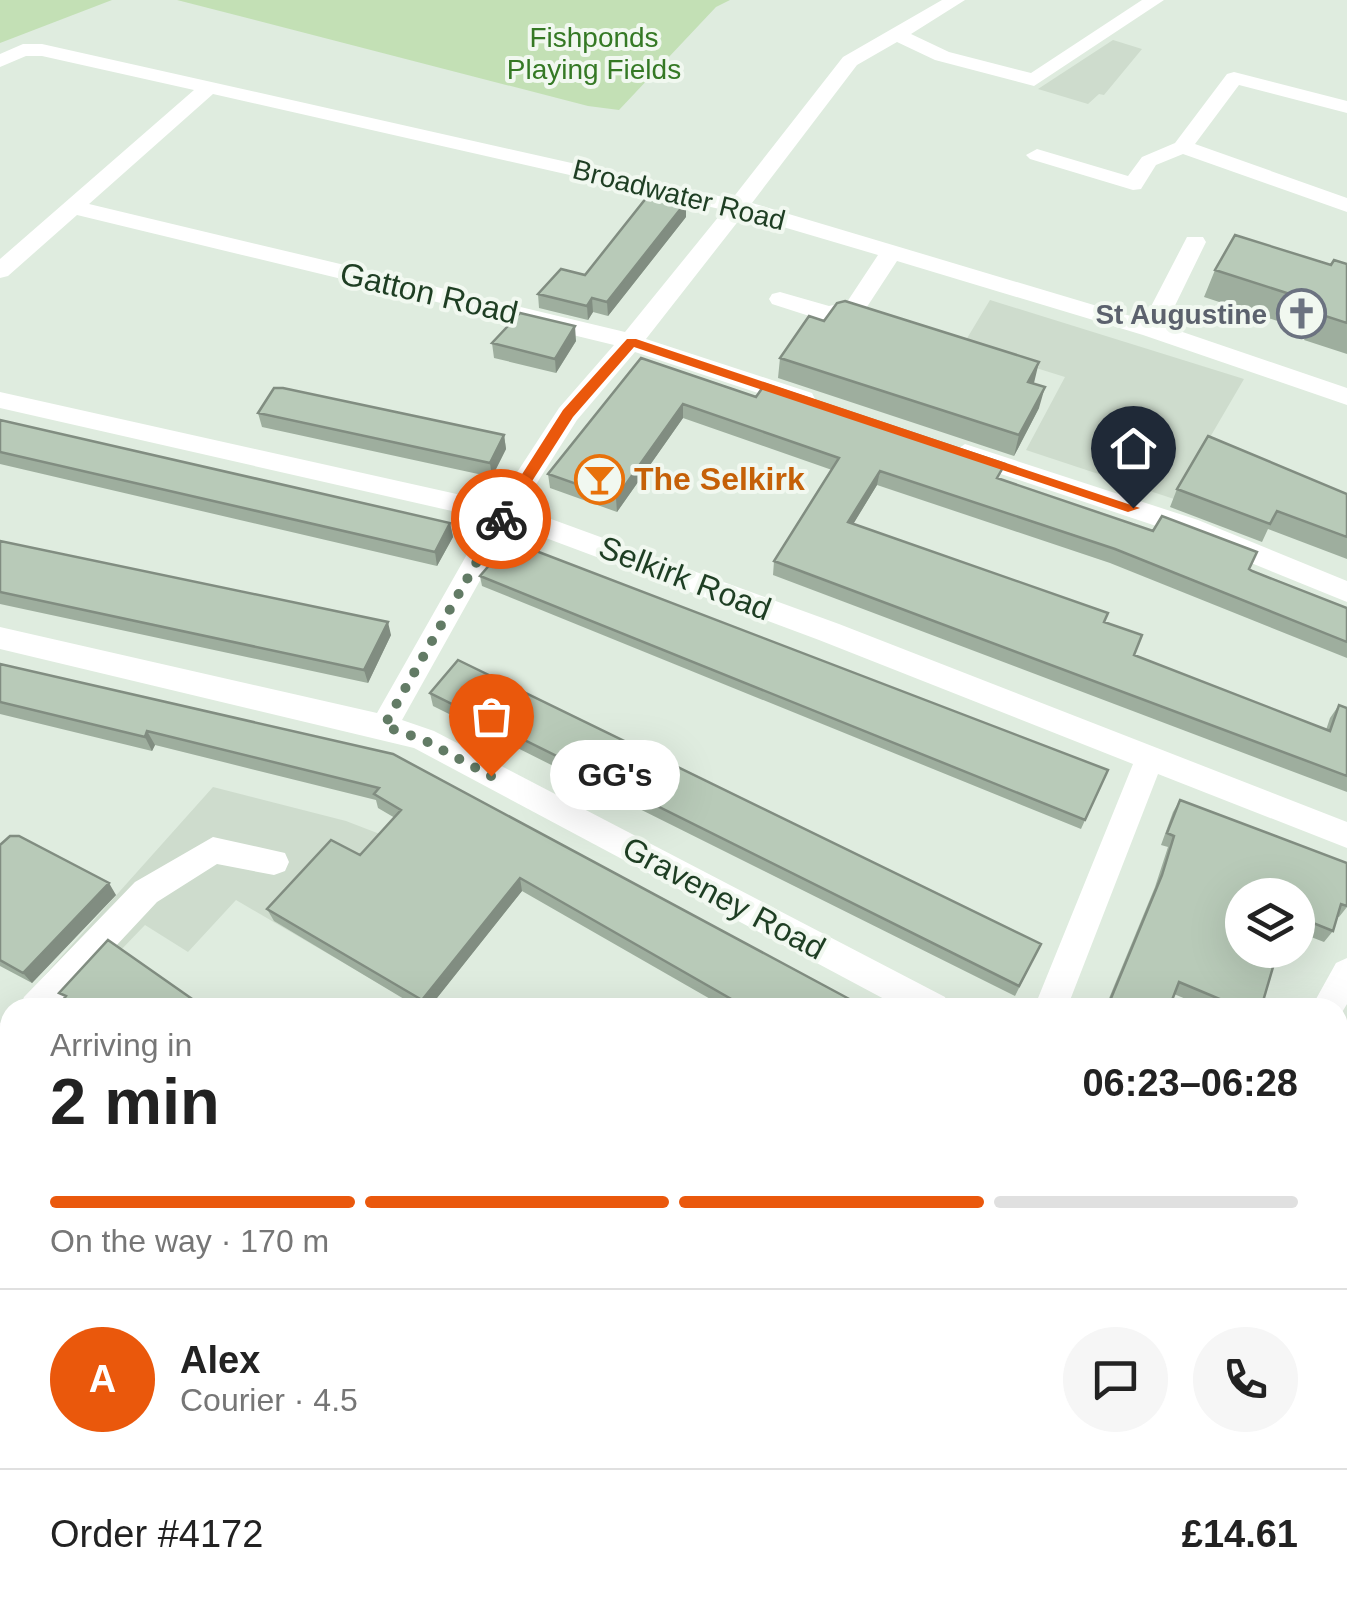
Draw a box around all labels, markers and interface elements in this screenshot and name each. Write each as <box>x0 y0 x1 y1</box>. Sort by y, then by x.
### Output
park label: Fishponds Playing Fields <box>507 22 681 85</box>
street label: Broadwater Road <box>570 154 788 236</box>
street label: Gatton Road <box>337 255 521 331</box>
church icon: St Augustine <box>1276 288 1328 340</box>
place label: St Augustine <box>1095 299 1267 330</box>
pin <box>1091 406 1176 509</box>
icon: home <box>1106 421 1161 476</box>
bar icon: The Selkirk <box>573 453 625 505</box>
place label: The Selkirk <box>634 461 805 497</box>
courier <box>451 469 551 569</box>
icon: bike <box>474 492 529 547</box>
street label: Selkirk Road <box>594 529 776 627</box>
pin <box>449 674 534 777</box>
icon: bag <box>464 689 519 744</box>
callout: GG's <box>551 741 681 811</box>
text: GG's <box>577 757 653 793</box>
street label: Graveney Road <box>617 829 831 967</box>
map controls <box>1225 878 1315 968</box>
button: layers <box>1225 878 1315 968</box>
text: Arriving in <box>50 1027 192 1063</box>
text: 06:23–06:28 <box>1082 1062 1298 1104</box>
text: 2 min <box>50 1065 220 1138</box>
text: On the way · 170 m <box>50 1223 329 1259</box>
button: chat <box>1063 1327 1168 1432</box>
button: phone <box>1193 1327 1298 1432</box>
text: Alex <box>180 1339 260 1381</box>
text: A <box>89 1358 116 1400</box>
text: Courier · 4.5 <box>180 1382 358 1418</box>
text: Order #4172 <box>50 1513 263 1555</box>
text: £14.61 <box>1182 1513 1298 1555</box>

